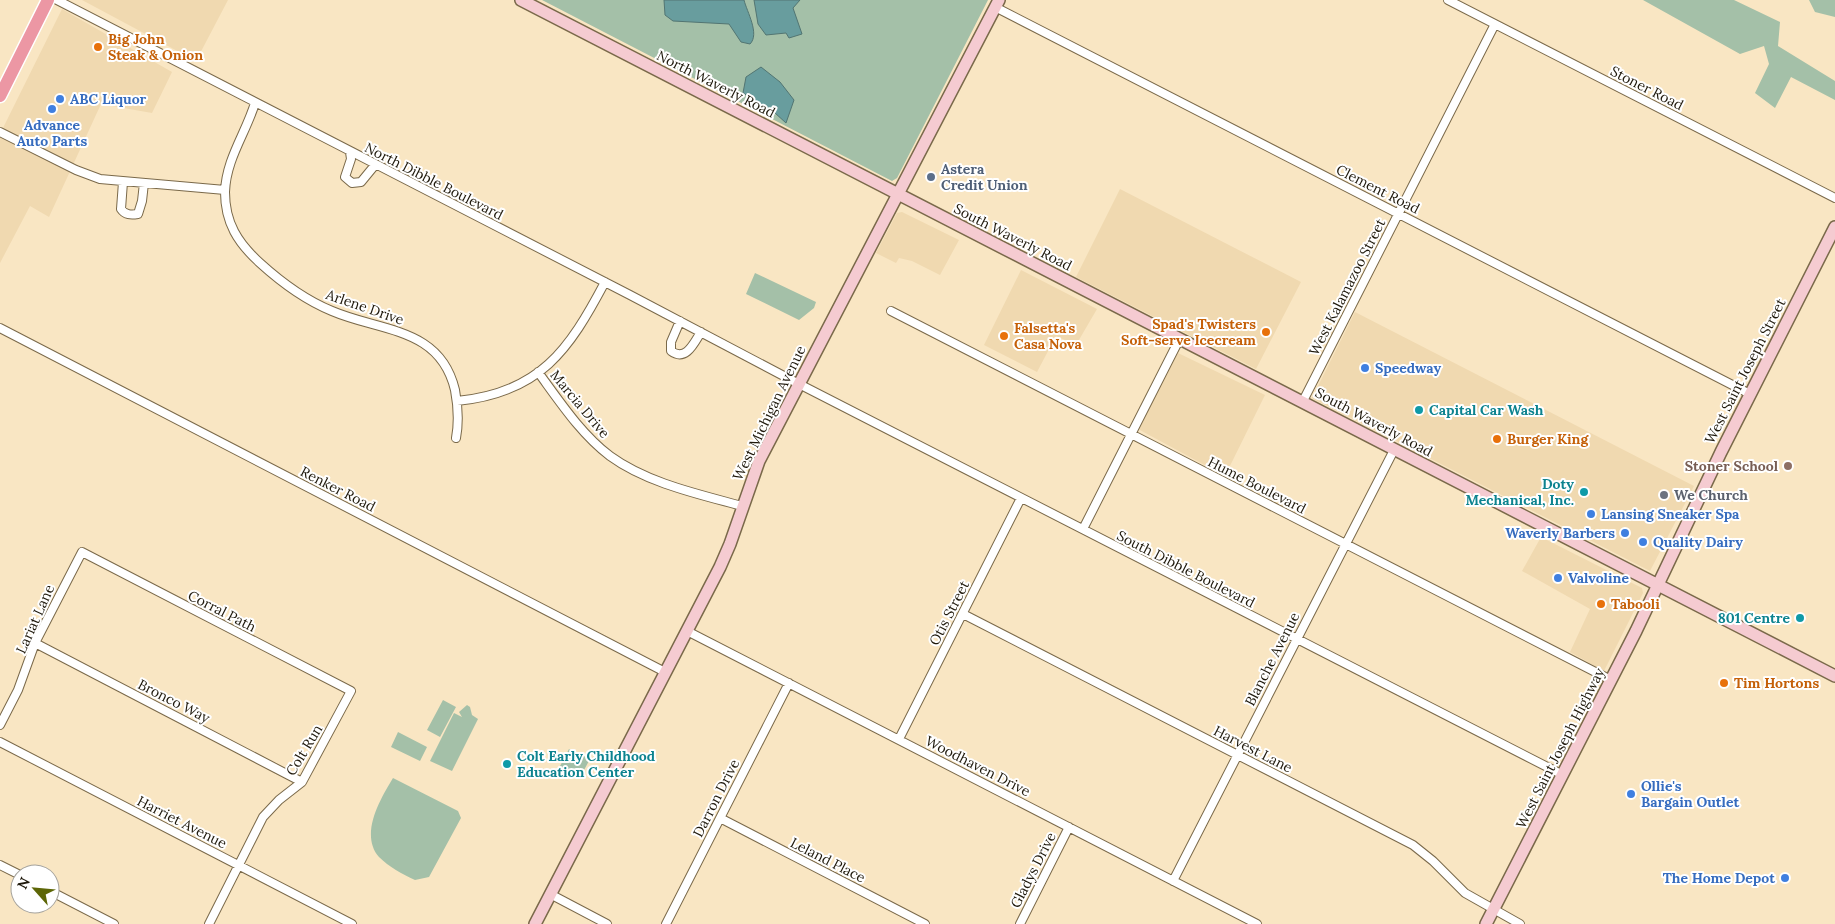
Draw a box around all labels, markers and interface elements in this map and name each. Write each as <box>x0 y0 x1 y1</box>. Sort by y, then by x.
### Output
place label: Big John Steak & Onion <box>108 30 203 64</box>
marker: Big John Steak & Onion <box>92 41 104 53</box>
street label: North Waverly Road <box>654 46 778 122</box>
street label: Stoner Road <box>1607 62 1687 114</box>
place label: ABC Liquor <box>70 90 147 108</box>
marker: ABC Liquor <box>54 93 66 105</box>
marker: Advance Auto Parts <box>46 103 58 115</box>
place label: Advance Auto Parts <box>17 116 87 150</box>
street label: North Dibble Boulevard <box>362 138 506 224</box>
place label: Astera Credit Union <box>941 160 1028 194</box>
street label: Clement Road <box>1333 160 1423 218</box>
marker: Astera Credit Union <box>925 171 937 183</box>
street label: South Waverly Road <box>951 199 1075 275</box>
street label: West Kalamazoo Street <box>1305 215 1390 358</box>
street label: Arlene Drive <box>323 285 407 329</box>
street label: West Saint Joseph Street <box>1701 295 1790 447</box>
place label: Spad's Twisters Soft-serve Icecream <box>1121 315 1256 349</box>
place label: Falsetta's Casa Nova <box>1014 319 1083 353</box>
marker: Spad's Twisters Soft-serve Icecream <box>1260 326 1272 338</box>
marker: Falsetta's Casa Nova <box>998 330 1010 342</box>
street label: West Michigan Avenue <box>729 342 810 483</box>
place label: Speedway <box>1375 359 1441 377</box>
marker: Speedway <box>1359 362 1371 374</box>
street label: Marcia Drive <box>546 366 614 442</box>
street label: South Waverly Road <box>1312 383 1436 461</box>
place label: Capital Car Wash <box>1429 401 1544 419</box>
marker: Capital Car Wash <box>1413 404 1425 416</box>
place label: Burger King <box>1507 430 1590 448</box>
marker: Burger King <box>1491 433 1503 445</box>
street label: Hume Boulevard <box>1205 452 1309 518</box>
place label: Stoner School <box>1685 457 1779 475</box>
marker: Stoner School <box>1782 460 1794 472</box>
street label: Renker Road <box>297 462 379 516</box>
place label: Doty Mechanical, Inc. <box>1466 475 1574 509</box>
marker: Doty Mechanical, Inc. <box>1578 486 1590 498</box>
place label: We Church <box>1674 486 1748 504</box>
marker: We Church <box>1658 489 1670 501</box>
place label: Lansing Sneaker Spa <box>1601 505 1740 523</box>
marker: Lansing Sneaker Spa <box>1585 508 1597 520</box>
place label: Waverly Barbers <box>1505 524 1615 542</box>
street label: South Dibble Boulevard <box>1114 526 1258 612</box>
marker: Waverly Barbers <box>1619 527 1631 539</box>
place label: Quality Dairy <box>1653 533 1743 551</box>
marker: Quality Dairy <box>1637 536 1649 548</box>
place label: Valvoline <box>1568 569 1629 587</box>
marker: Valvoline <box>1552 572 1564 584</box>
street label: Otis Street <box>925 577 973 648</box>
street label: Lariat Lane <box>12 581 58 656</box>
street label: Corral Path <box>185 586 259 636</box>
place label: Tabooli <box>1611 595 1660 613</box>
marker: Tabooli <box>1595 598 1607 610</box>
street label: Blanche Avenue <box>1241 609 1304 709</box>
place label: 801 Centre <box>1718 609 1790 627</box>
marker: 801 Centre <box>1794 612 1806 624</box>
street label: West Saint Joseph Highway <box>1512 664 1609 831</box>
place label: Tim Hortons <box>1734 674 1819 692</box>
street label: Bronco Way <box>135 675 214 727</box>
marker: Tim Hortons <box>1718 677 1730 689</box>
street label: Colt Run <box>282 721 327 779</box>
street label: Harvest Lane <box>1211 721 1296 777</box>
street label: Woodhaven Drive <box>923 732 1034 800</box>
place label: Colt Early Childhood Education Center <box>517 747 655 781</box>
street label: Darron Drive <box>689 756 743 840</box>
marker: Colt Early Childhood Education Center <box>501 758 513 770</box>
place label: Ollie's Bargain Outlet <box>1641 777 1739 811</box>
marker: Ollie's Bargain Outlet <box>1625 788 1637 800</box>
street label: Harriet Avenue <box>134 792 230 852</box>
street label: Gladys Drive <box>1006 829 1060 911</box>
street label: Leland Place <box>788 833 869 887</box>
north arrow <box>10 864 60 914</box>
place label: The Home Depot <box>1663 869 1775 887</box>
marker: The Home Depot <box>1779 872 1791 884</box>
text: N <box>13 874 34 892</box>

